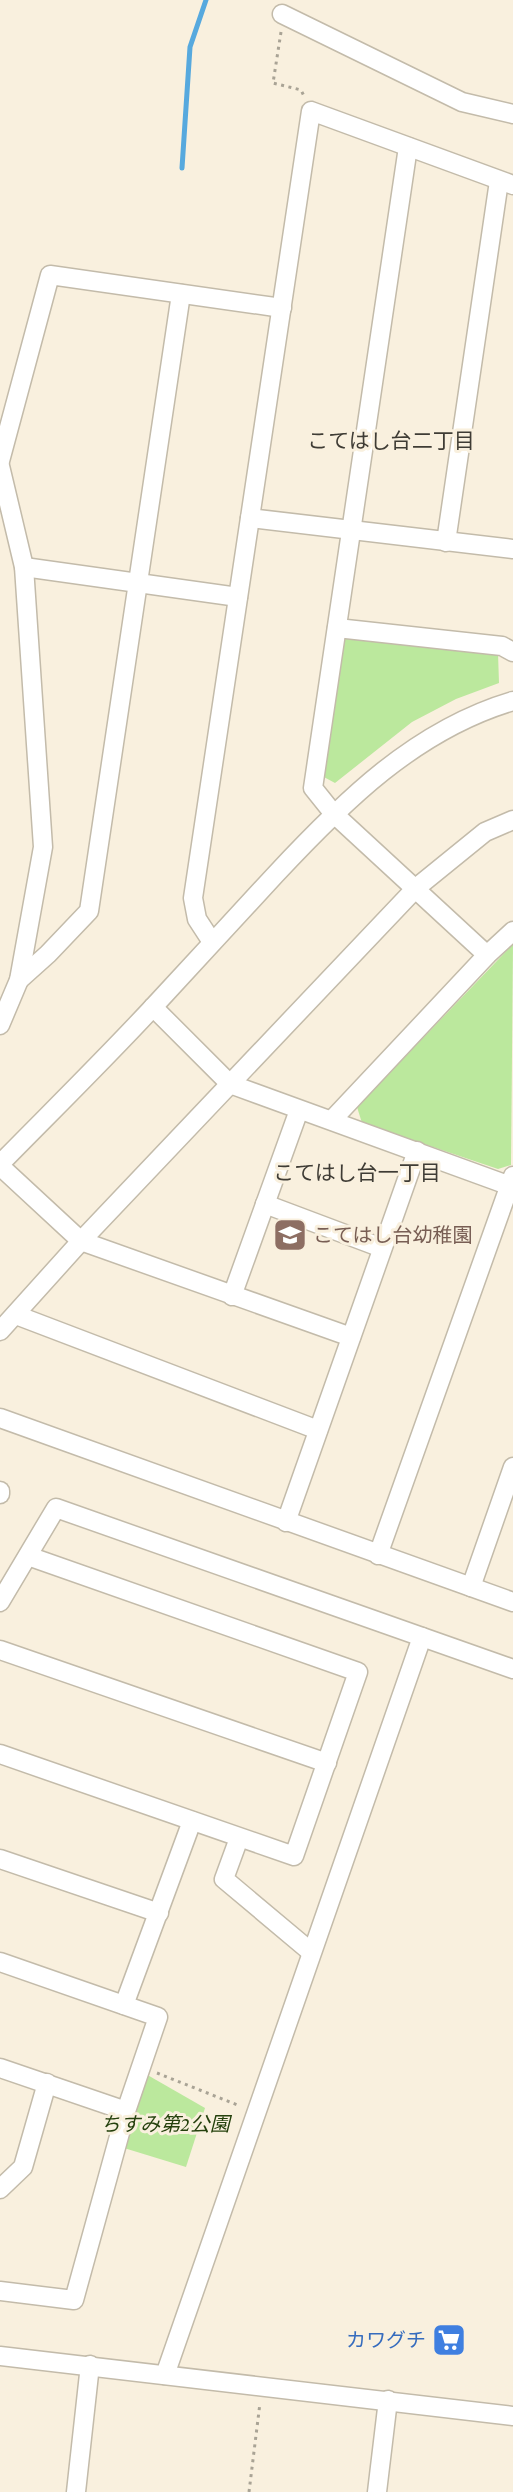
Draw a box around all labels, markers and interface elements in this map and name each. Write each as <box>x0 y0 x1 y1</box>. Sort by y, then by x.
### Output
district label: こてはし台二丁目 <box>307 429 475 453</box>
district label: こてはし台一丁目 <box>273 1161 441 1185</box>
school or university icon: こてはし台幼稚園 <box>272 1217 308 1253</box>
place label: こてはし台幼稚園 <box>313 1224 473 1246</box>
park label: ちすみ第2公園 <box>100 2113 233 2135</box>
supermarket icon: カワグチ <box>431 2322 467 2358</box>
place label: カワグチ <box>346 2329 426 2351</box>

